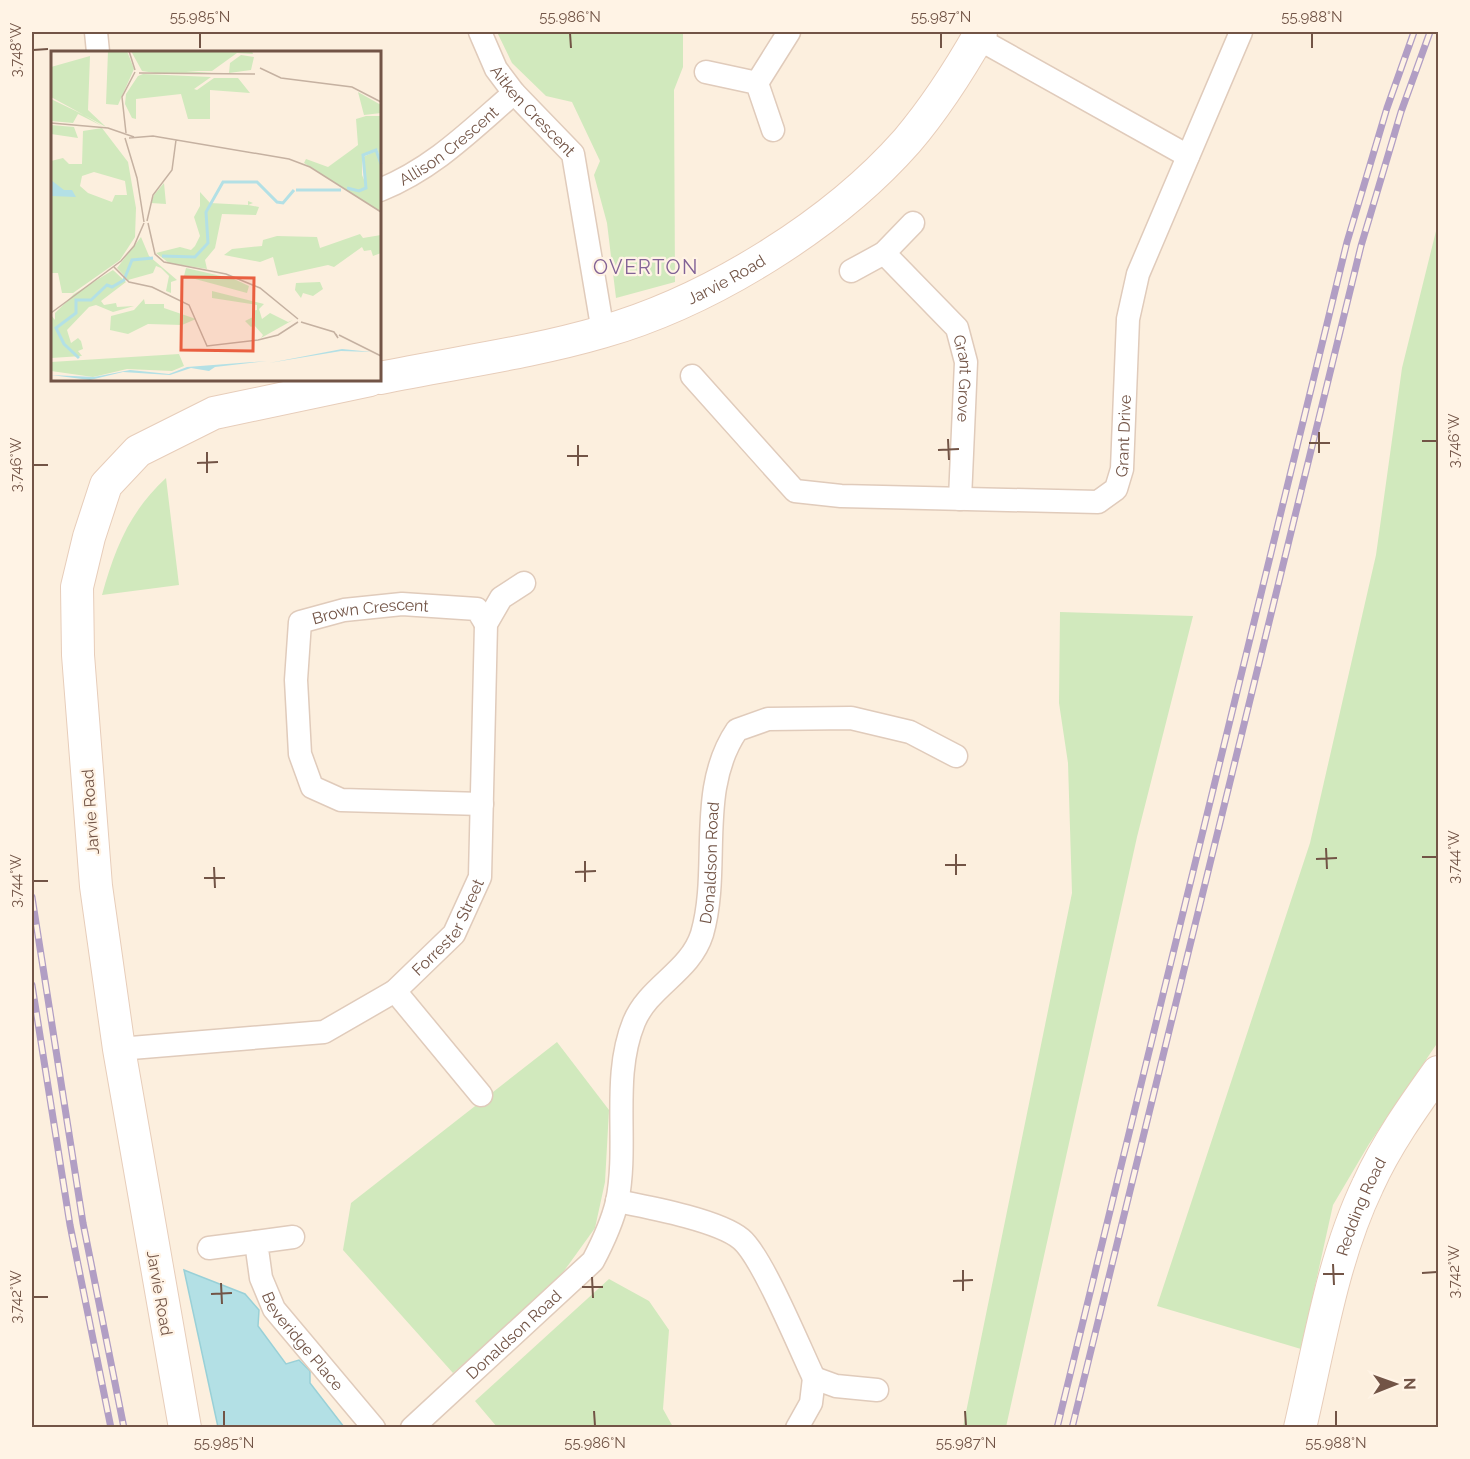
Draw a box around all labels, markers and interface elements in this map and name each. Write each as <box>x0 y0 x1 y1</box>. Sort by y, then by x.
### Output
text: 55.985°N <box>170 8 230 26</box>
text: 55.986°N <box>539 8 601 26</box>
text: 55.987°N <box>911 8 971 26</box>
text: 55.988°N <box>1281 8 1343 26</box>
text: 3.748°W <box>7 22 25 77</box>
inset map <box>51 51 381 381</box>
street label: Aitken Crescent <box>486 61 579 161</box>
street label: Allison Crescent <box>396 102 503 190</box>
street label: Jarvie Road <box>684 251 769 308</box>
district label: OVERTON <box>593 255 699 279</box>
street label: Grant Grove <box>949 333 975 423</box>
street label: Grant Drive <box>1111 394 1135 480</box>
text: 3.746°W <box>1445 413 1463 468</box>
text: 3.746°W <box>7 437 25 492</box>
street label: Brown Crescent <box>310 595 430 628</box>
street label: Jarvie Road <box>78 768 103 855</box>
street label: Donaldson Road <box>696 801 723 926</box>
text: 3.744°W <box>1445 830 1463 884</box>
text: 3.744°W <box>7 854 25 908</box>
street label: Forrester Street <box>408 875 488 980</box>
street label: Redding Road <box>1332 1154 1390 1258</box>
text: 3.742°W <box>1445 1245 1463 1299</box>
street label: Jarvie Road <box>143 1249 176 1337</box>
text: 3.742°W <box>7 1270 25 1324</box>
street label: Donaldson Road <box>462 1286 565 1383</box>
street label: Beveridge Place <box>258 1289 347 1394</box>
north arrow <box>1365 1354 1425 1414</box>
text: N <box>1400 1377 1419 1390</box>
text: 55.985°N <box>194 1434 254 1452</box>
text: 55.986°N <box>564 1434 626 1452</box>
text: 55.987°N <box>936 1434 996 1452</box>
text: 55.988°N <box>1305 1434 1367 1452</box>

